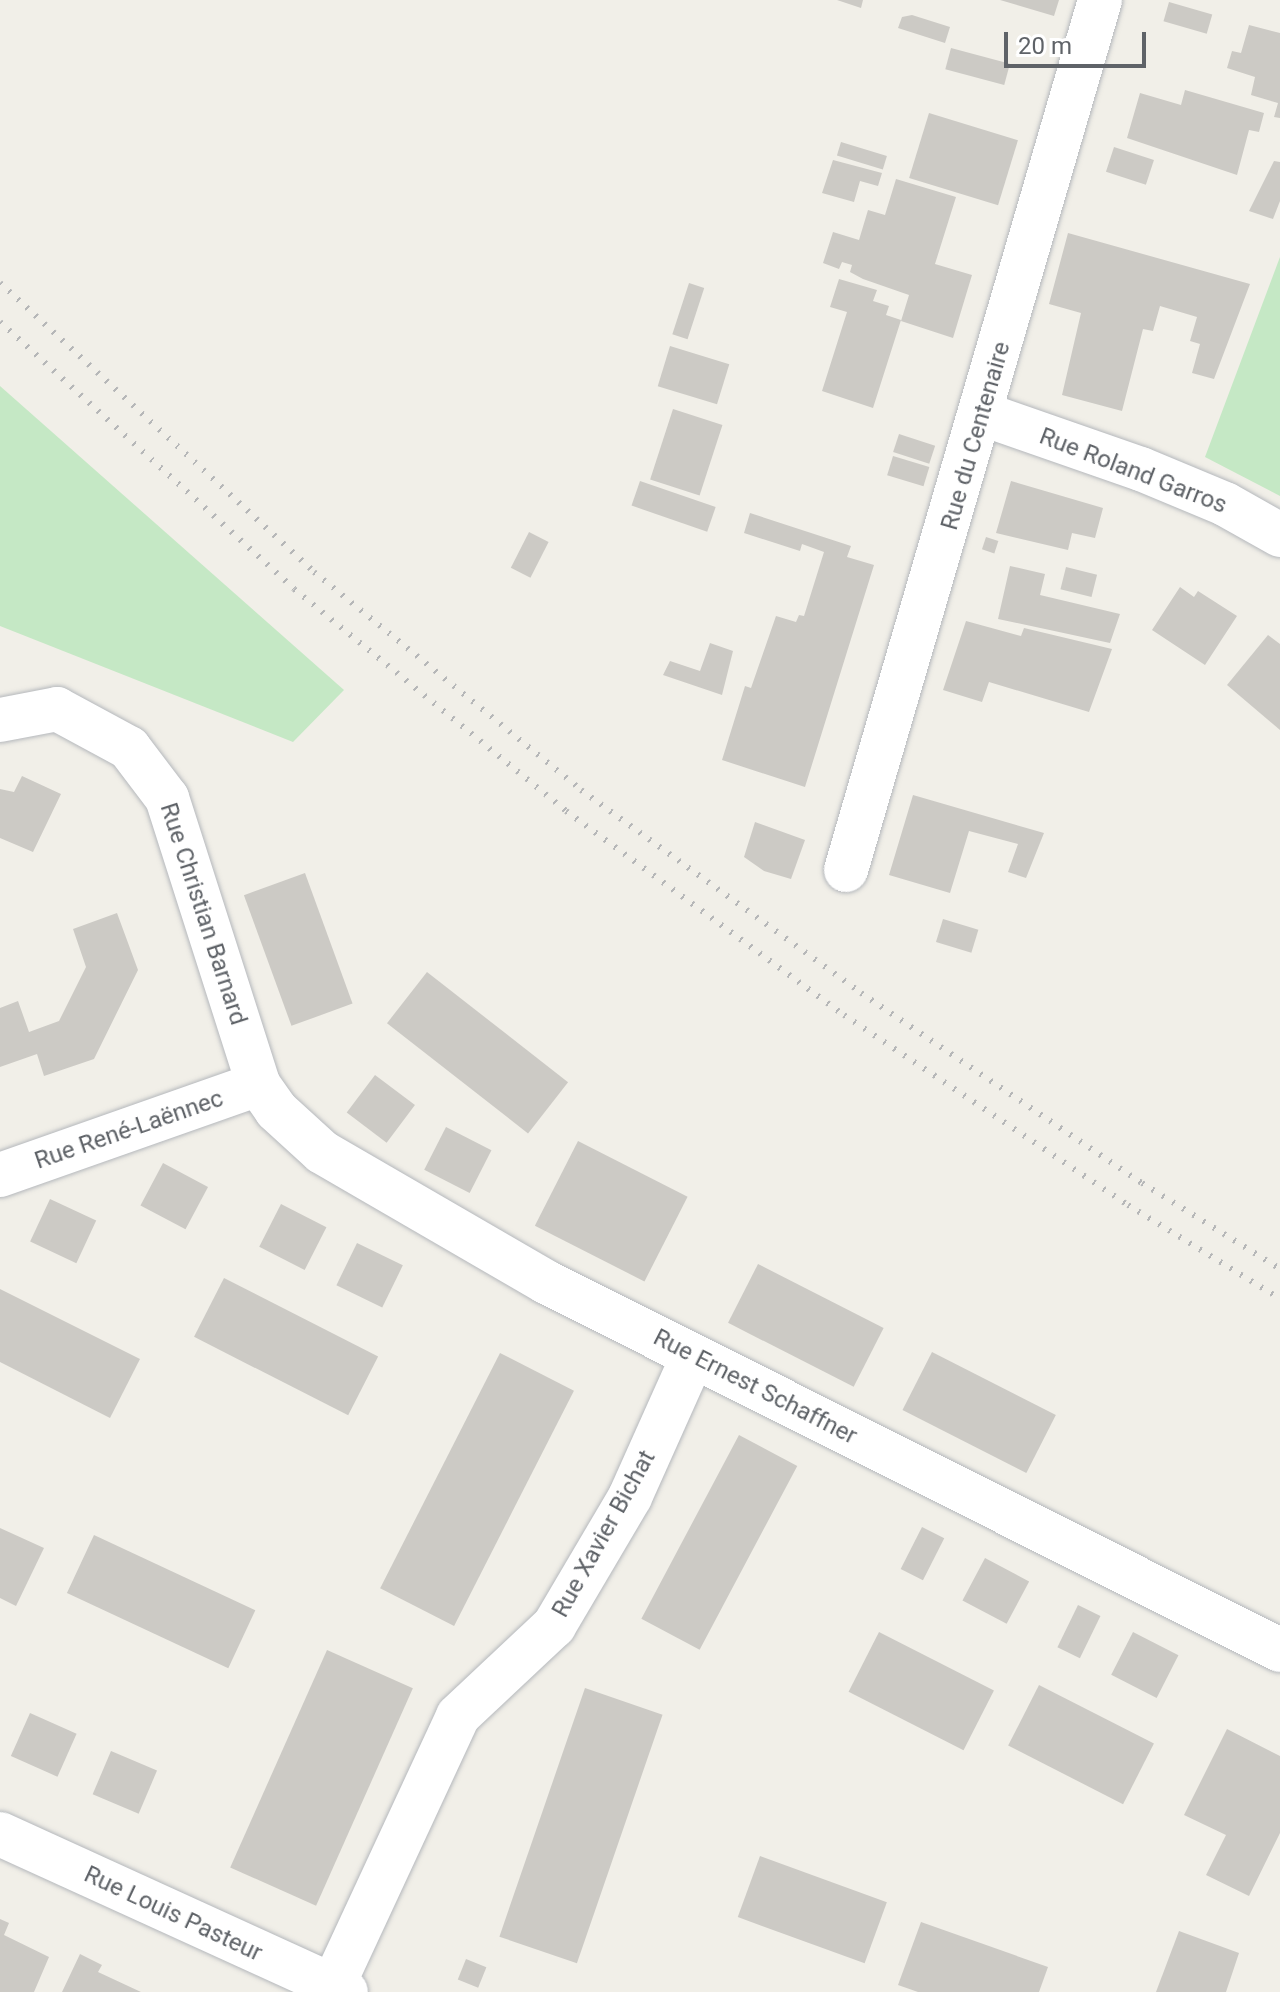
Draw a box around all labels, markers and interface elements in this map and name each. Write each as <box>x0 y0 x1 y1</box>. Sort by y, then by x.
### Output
scale bar <box>1008 16 1150 66</box>
text: 20 m <box>1018 32 1072 60</box>
street label: Rue du Centenaire <box>935 339 1017 533</box>
street label: Rue Roland Garros <box>1035 422 1231 520</box>
street label: Rue Christian Barnard <box>153 799 253 1029</box>
street label: Rue René-Laënnec <box>31 1084 227 1176</box>
street label: Rue Ernest Schaffner <box>648 1323 862 1451</box>
street label: Rue Xavier Bichat <box>546 1446 662 1622</box>
street label: Rue Louis Pasteur <box>79 1860 267 1968</box>

